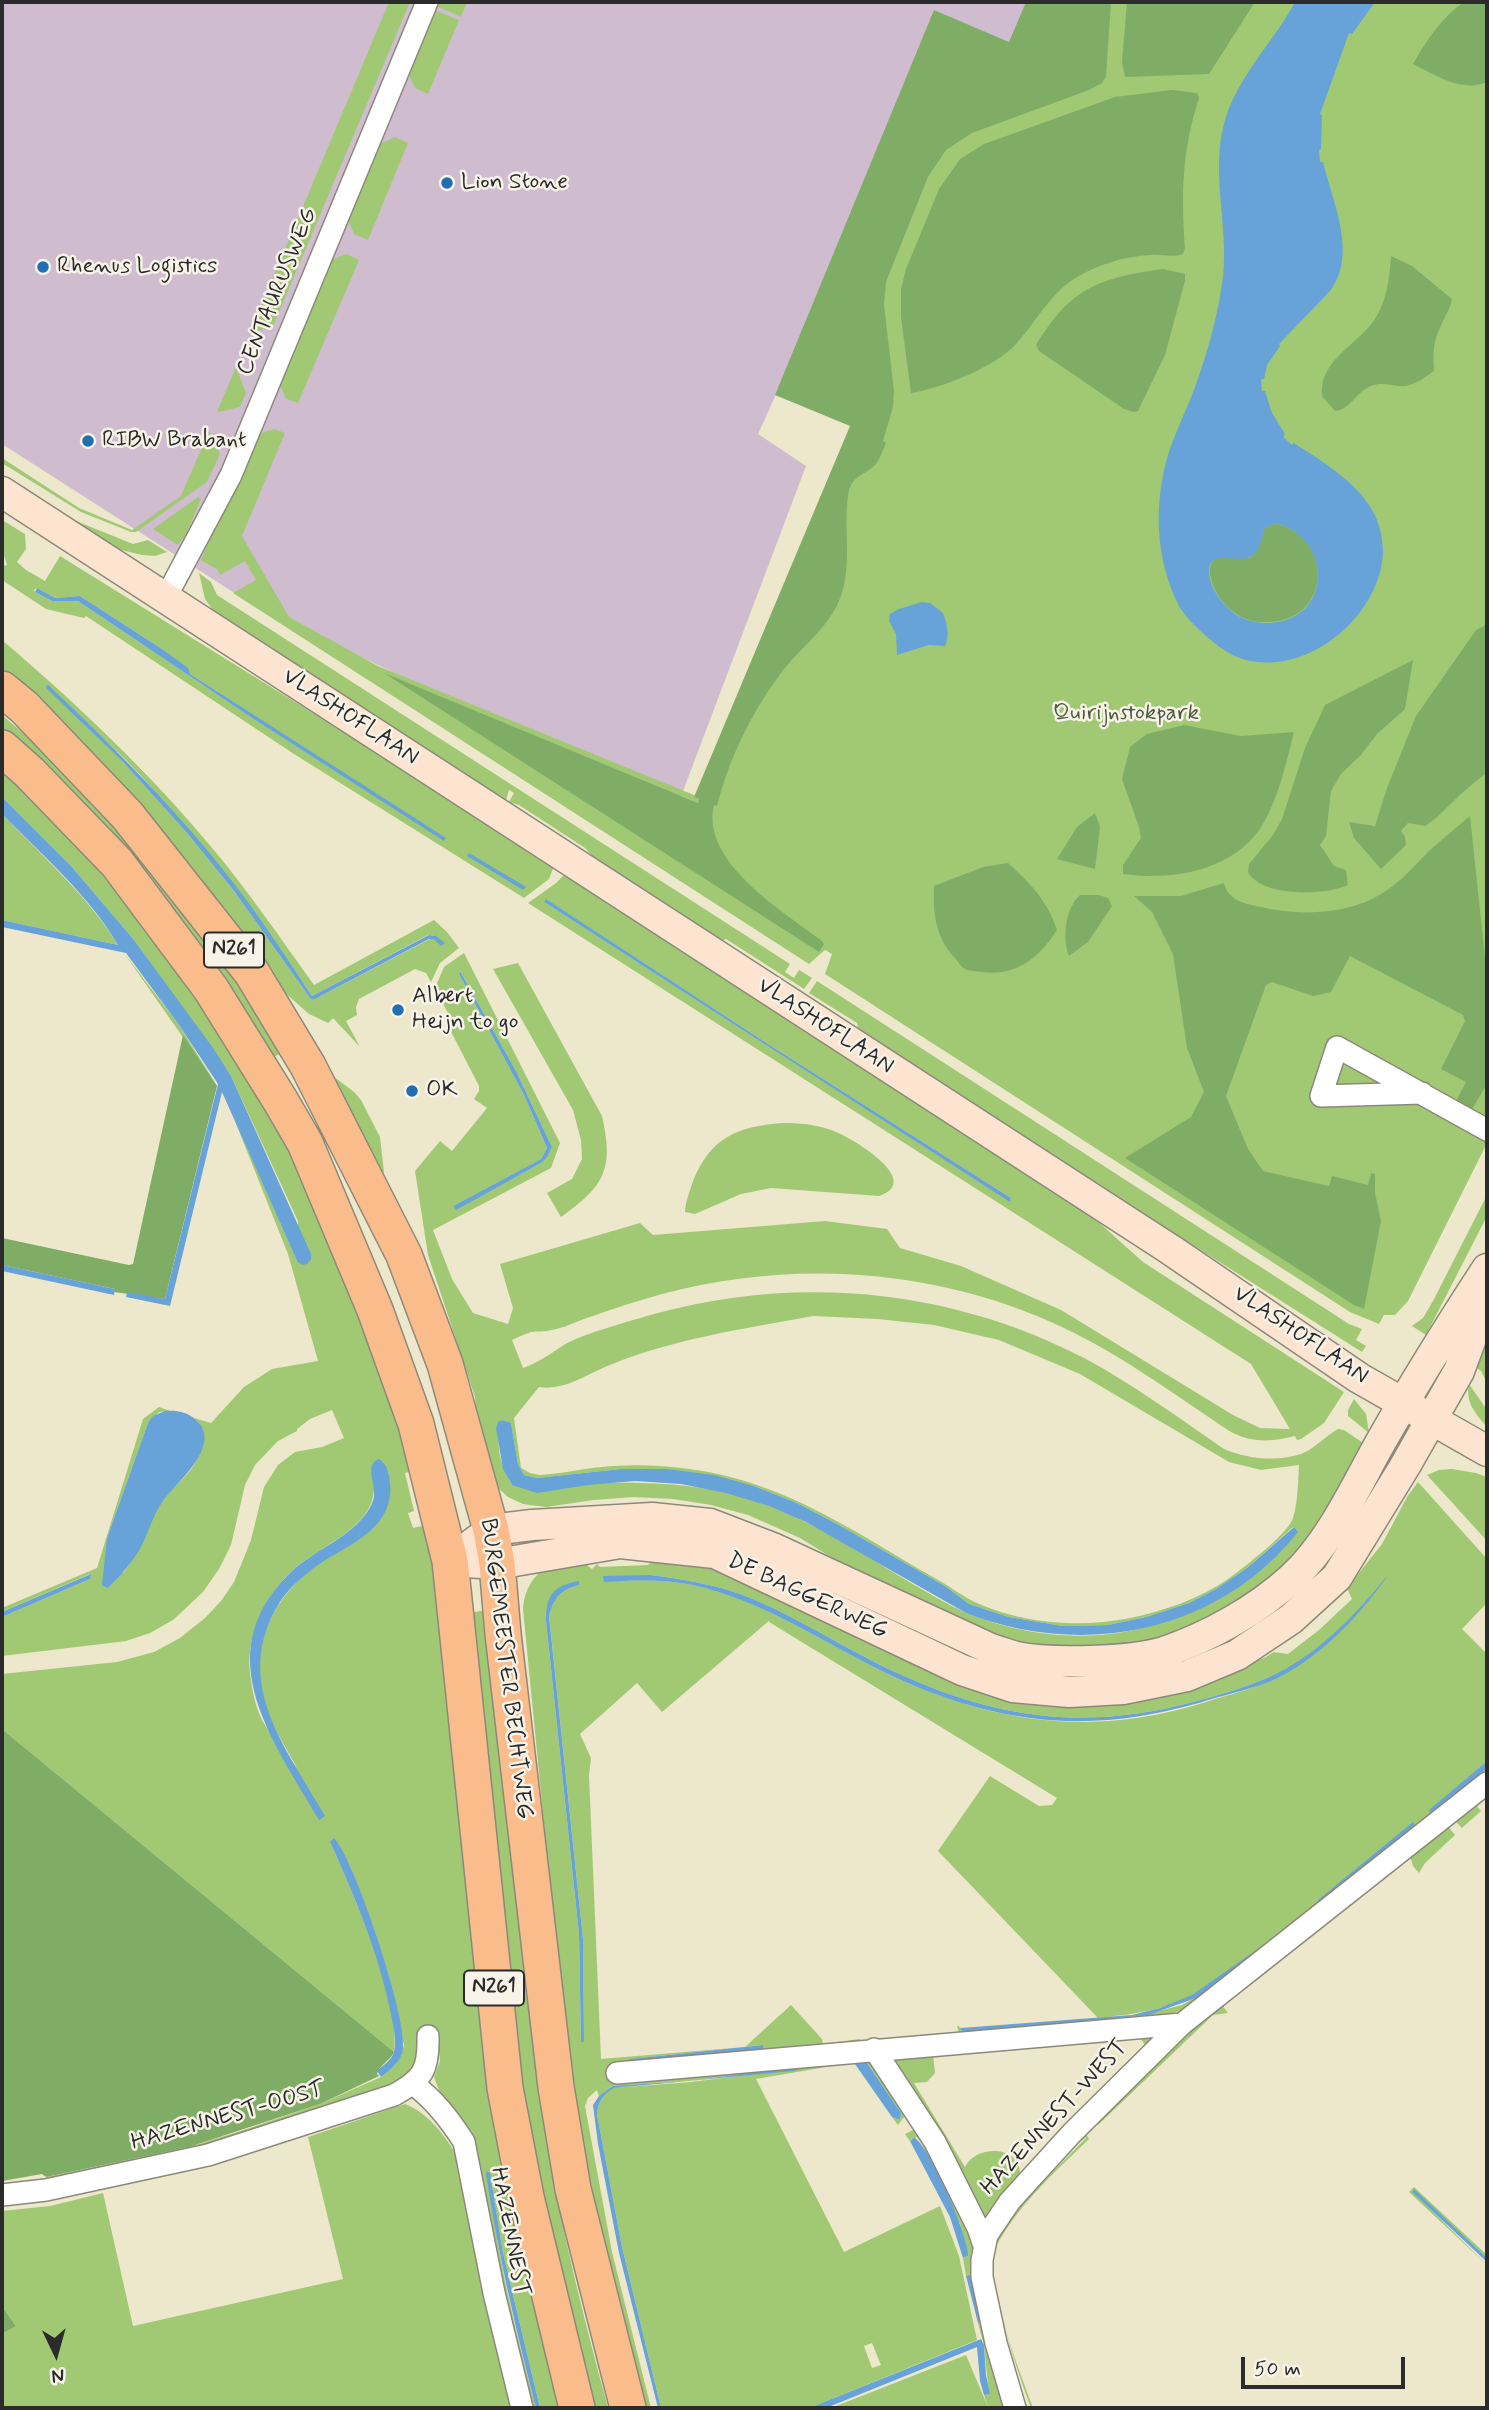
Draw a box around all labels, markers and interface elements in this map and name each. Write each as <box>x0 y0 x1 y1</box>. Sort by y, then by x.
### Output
place label: Lion Stone <box>461 169 568 197</box>
marker: Lion Stone <box>439 175 455 191</box>
street label: CENTAURUSWEG <box>232 204 324 380</box>
place label: Rhenus Logistics <box>57 253 217 281</box>
marker: Rhenus Logistics <box>35 259 51 275</box>
place label: RIBW Brabant <box>102 427 247 455</box>
marker: RIBW Brabant <box>80 433 96 449</box>
street label: VLASHOFLAAN <box>277 664 423 772</box>
park label: Quirijnstokpark <box>1053 700 1199 728</box>
road number: N261 <box>204 932 264 968</box>
street label: VLASHOFLAAN <box>752 973 898 1081</box>
place label: Albert Heijn to go <box>412 983 519 1037</box>
marker: Albert Heijn to go <box>390 1002 406 1018</box>
place label: OK <box>426 1077 458 1105</box>
marker: OK <box>404 1083 420 1099</box>
street label: VLASHOFLAAN <box>1227 1281 1373 1391</box>
street label: BURGEMEESTER BECHTWEG <box>473 1517 537 1821</box>
street label: DE BAGGERWEG <box>722 1548 892 1646</box>
road number: N261 <box>464 1970 524 2006</box>
street label: HAZENNEST-WEST <box>976 2034 1134 2202</box>
street label: HAZENNEST-OOST <box>128 2076 328 2158</box>
street label: HAZENNEST <box>483 2165 535 2299</box>
north arrow <box>21 2319 91 2389</box>
scale bar <box>1244 2344 1408 2388</box>
text: 50 m <box>1254 2355 1301 2383</box>
text: N <box>50 2362 65 2388</box>

